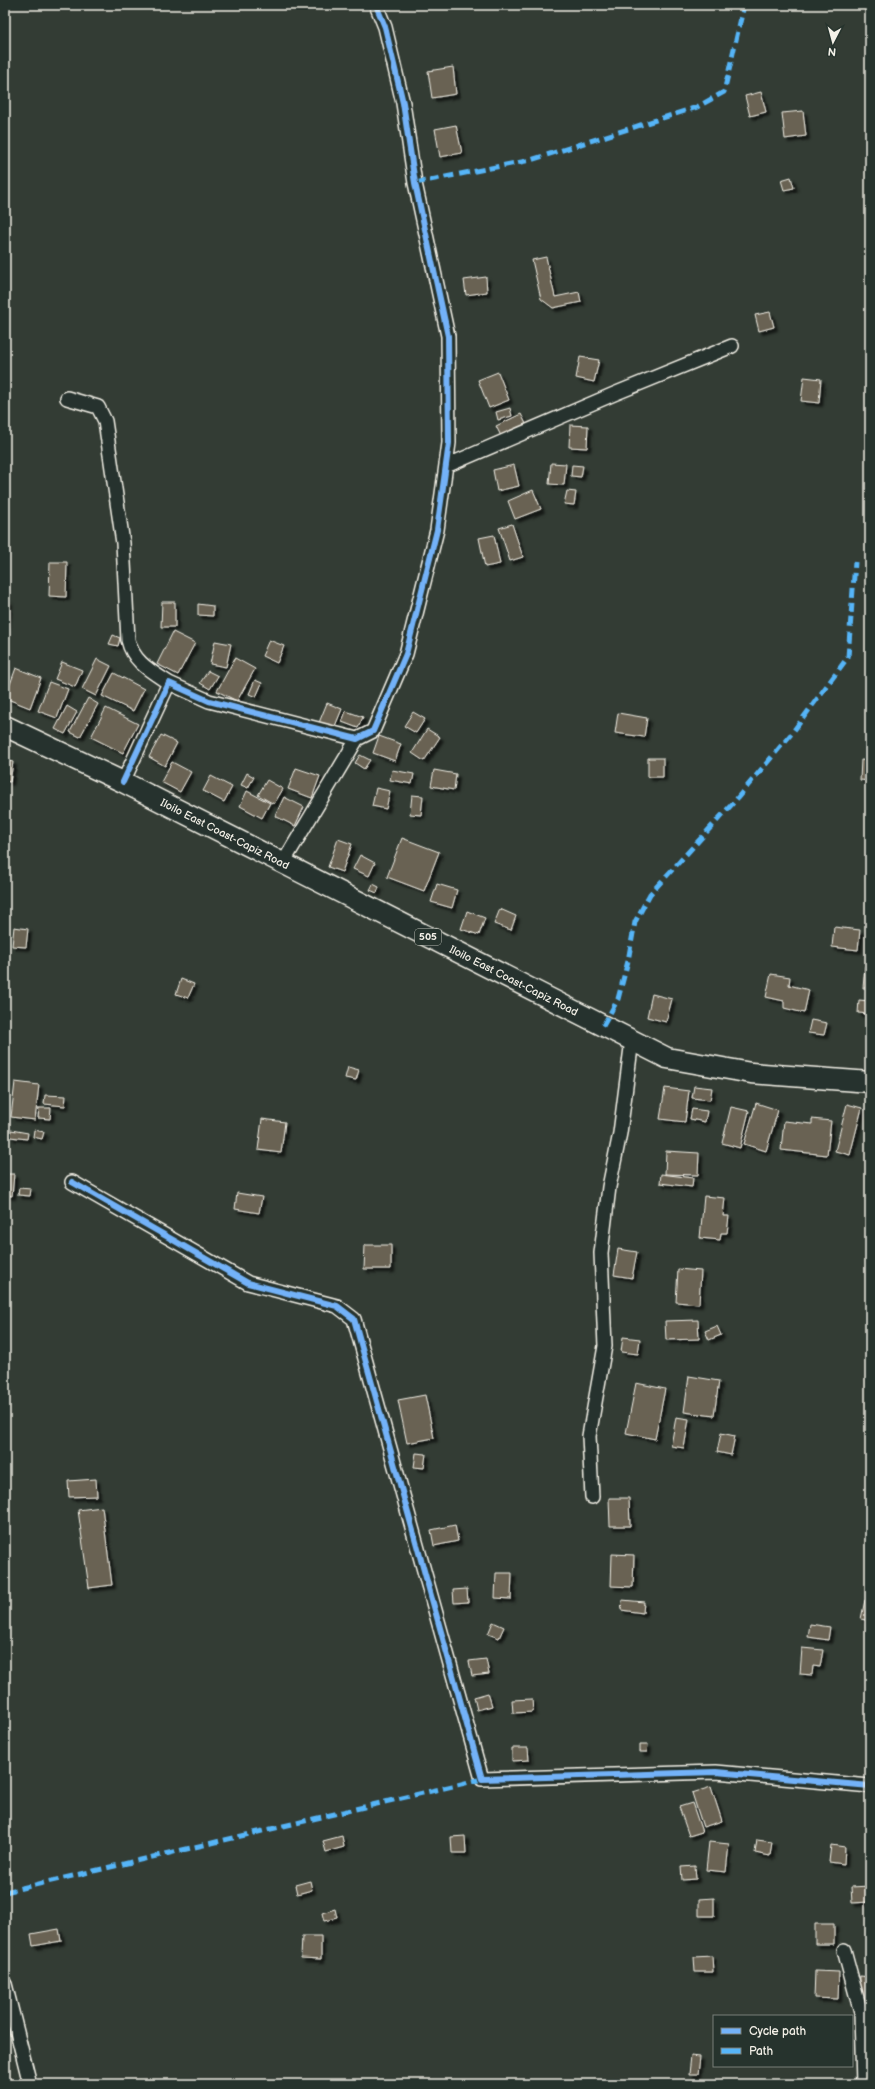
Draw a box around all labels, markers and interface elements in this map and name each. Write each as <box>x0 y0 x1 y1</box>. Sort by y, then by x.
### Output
north arrow <box>813 22 853 62</box>
text: N <box>827 45 837 58</box>
street label: Iloilo East Coast-Capiz Road <box>158 796 292 872</box>
road number: 505 <box>415 929 441 945</box>
street label: Iloilo East Coast-Capiz Road <box>447 942 581 1018</box>
legend <box>713 2015 853 2067</box>
text: Cycle path <box>749 2024 806 2039</box>
text: Path <box>749 2044 774 2059</box>

